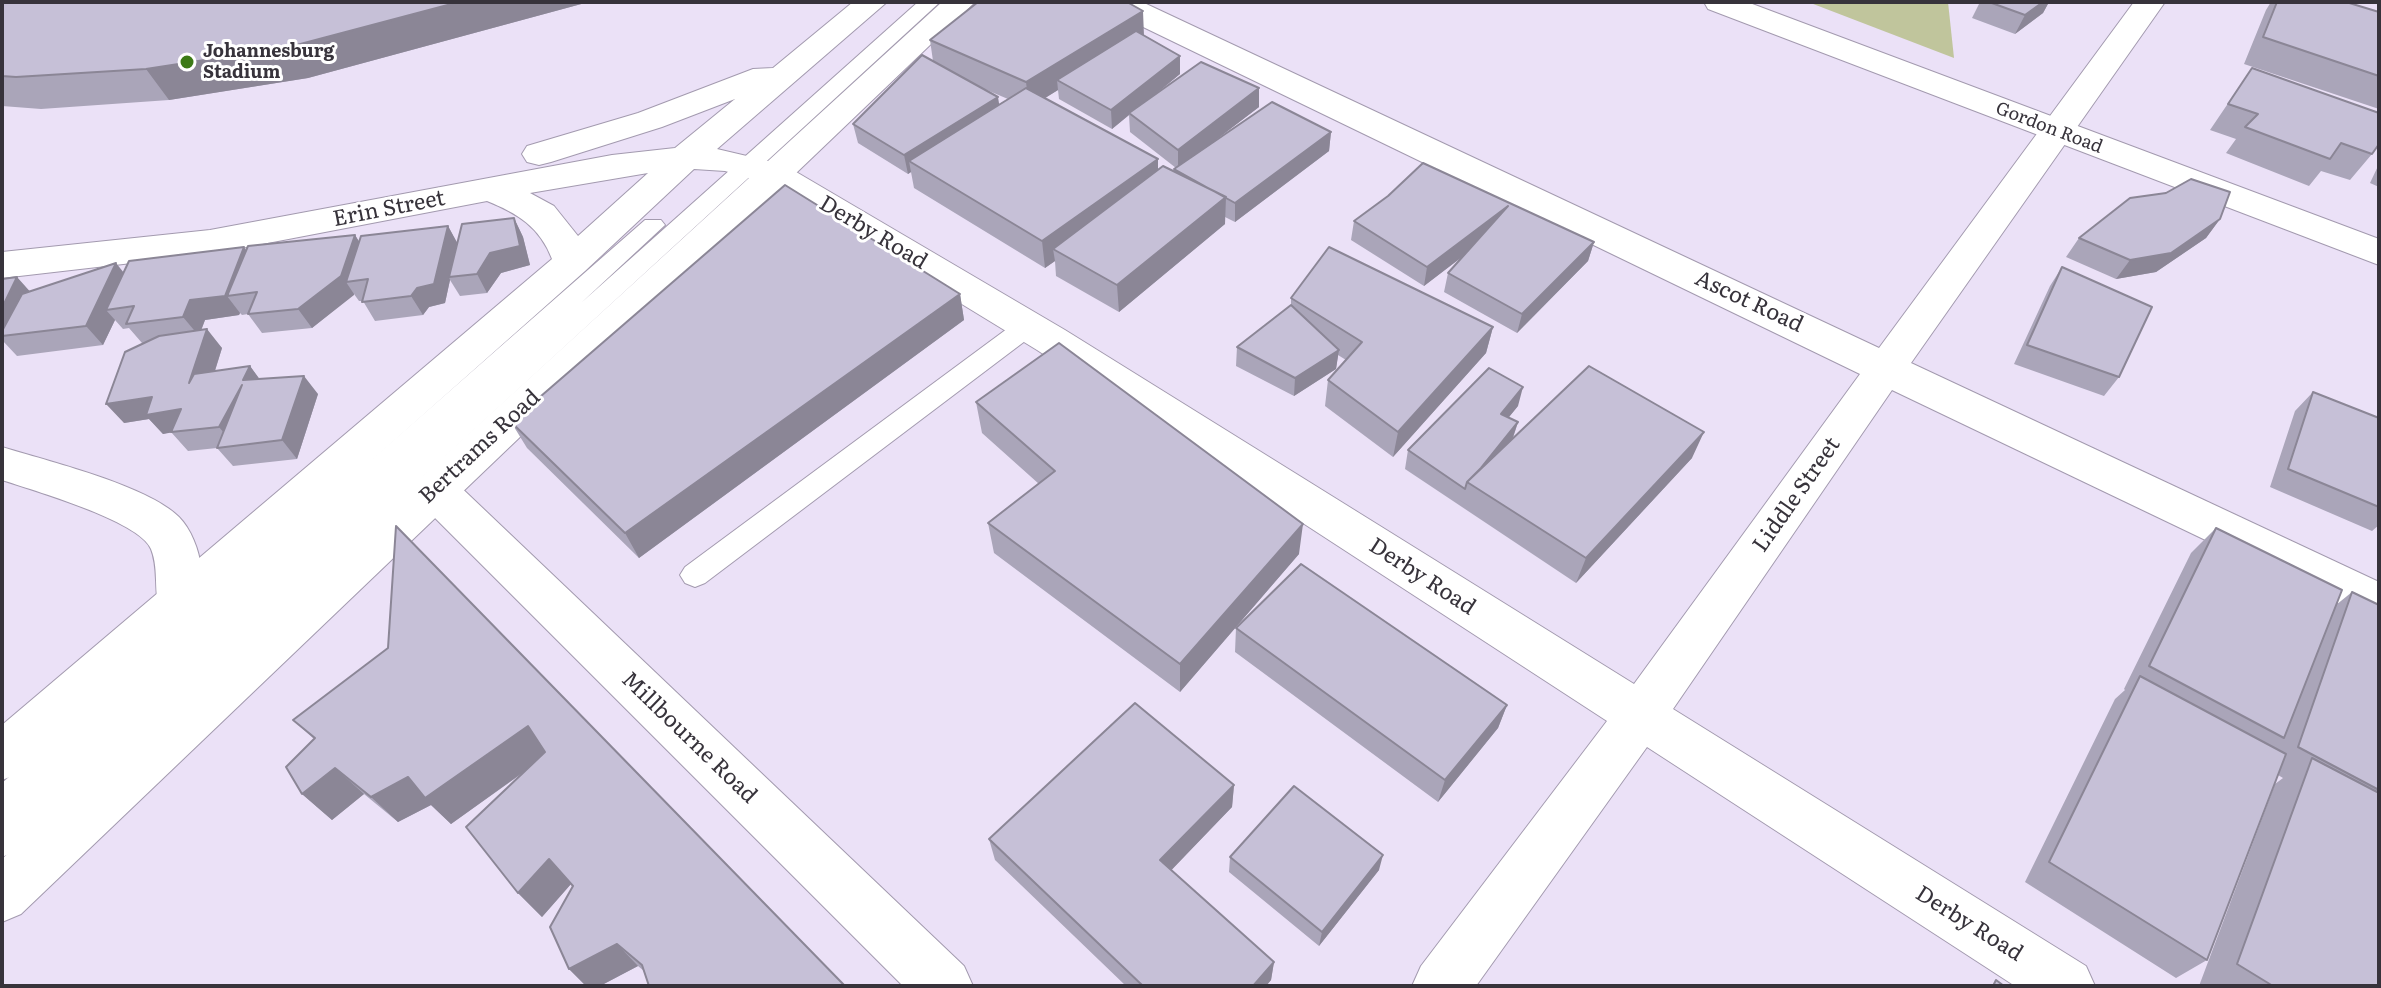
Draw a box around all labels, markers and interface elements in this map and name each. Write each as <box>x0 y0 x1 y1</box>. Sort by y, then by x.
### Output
place label: Johannesburg Stadium <box>203 41 334 84</box>
marker: Johannesburg Stadium <box>178 53 196 71</box>
street label: Gordon Road <box>1993 98 2105 158</box>
street label: Erin Street <box>331 185 447 233</box>
street label: Derby Road <box>814 190 932 276</box>
street label: Ascot Road <box>1691 265 1807 339</box>
street label: Bertrams Road <box>414 384 546 510</box>
street label: Liddle Street <box>1748 433 1846 557</box>
street label: Derby Road <box>1364 533 1480 621</box>
street label: Millbourne Road <box>616 667 762 809</box>
street label: Derby Road <box>1911 881 2027 967</box>

